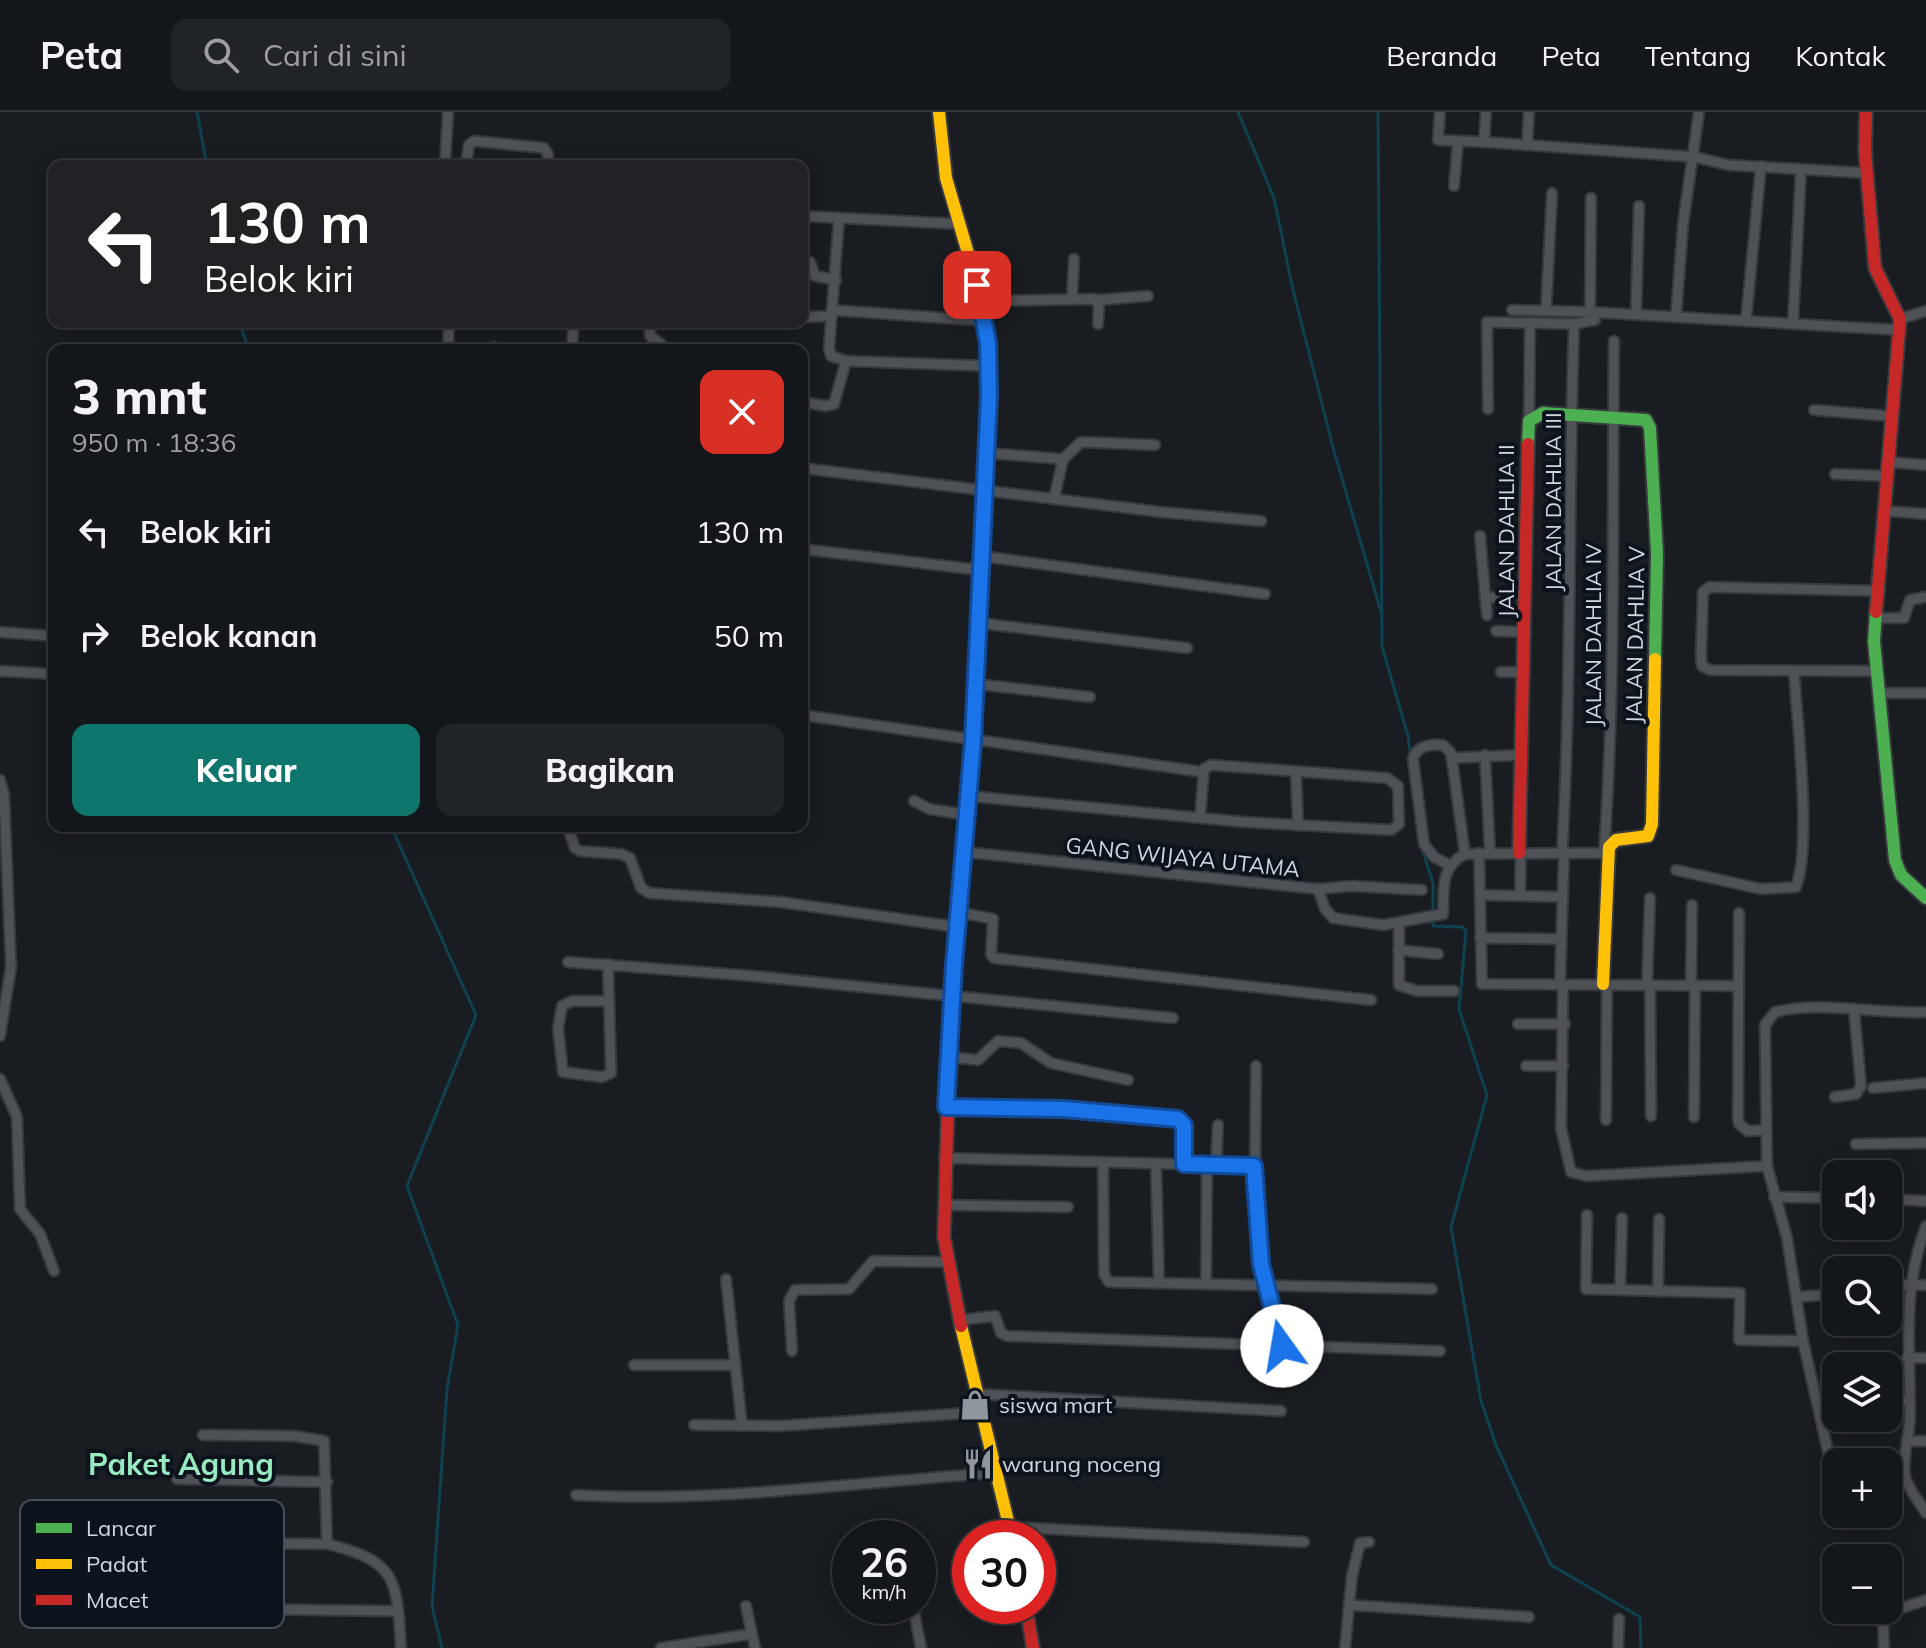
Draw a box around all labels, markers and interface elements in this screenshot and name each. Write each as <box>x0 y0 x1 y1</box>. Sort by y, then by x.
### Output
search box <box>171 19 731 91</box>
text: Peta <box>40 31 123 79</box>
icon: search <box>199 33 243 77</box>
text: Cari di sini <box>263 36 407 74</box>
text: Beranda <box>1386 38 1497 73</box>
text: Peta <box>1541 38 1601 73</box>
text: Tentang <box>1645 38 1751 73</box>
text: Kontak <box>1795 38 1886 73</box>
text: 130 m <box>204 187 371 257</box>
icon: left <box>72 192 176 296</box>
pin <box>943 251 1011 319</box>
text: Belok kiri <box>204 256 354 301</box>
icon: arrive <box>955 263 999 307</box>
text: 3 mnt <box>72 366 207 426</box>
button: close <box>700 370 784 454</box>
street label: JALAN DAHLIA III <box>1539 412 1567 592</box>
text: 950 m · 18:36 <box>72 426 236 459</box>
street label: JALAN DAHLIA II <box>1492 444 1520 618</box>
icon: left <box>72 510 116 554</box>
text: Belok kiri <box>140 513 272 551</box>
text: 130 m <box>696 513 784 551</box>
street label: JALAN DAHLIA IV <box>1579 543 1607 727</box>
street label: JALAN DAHLIA V <box>1619 545 1651 724</box>
icon: right <box>72 614 116 658</box>
text: Belok kanan <box>140 617 317 655</box>
text: 50 m <box>714 617 784 655</box>
button: Keluar <box>72 724 420 816</box>
button: Bagikan <box>436 724 784 816</box>
street label: GANG WIJAYA UTAMA <box>1064 831 1302 883</box>
map controls <box>1822 1160 1902 1624</box>
button: sound <box>1822 1160 1902 1240</box>
button: search <box>1822 1256 1902 1336</box>
position arrow <box>1240 1304 1324 1388</box>
button: layers <box>1822 1352 1902 1432</box>
shop icon: siswa mart <box>958 1388 992 1422</box>
place label: siswa mart <box>999 1391 1113 1419</box>
district label: Paket Agung <box>88 1445 274 1483</box>
restaurant icon: warung noceng <box>961 1447 995 1481</box>
button: + <box>1822 1448 1902 1528</box>
place label: warung noceng <box>1002 1450 1161 1478</box>
legend <box>20 1500 284 1628</box>
text: Lancar <box>86 1514 156 1542</box>
speed limit sign: 30 <box>952 1520 1056 1624</box>
text: 26 <box>860 1537 908 1587</box>
button: − <box>1822 1544 1902 1624</box>
text: Padat <box>86 1550 147 1578</box>
text: km/h <box>861 1579 907 1604</box>
text: Macet <box>86 1586 149 1614</box>

